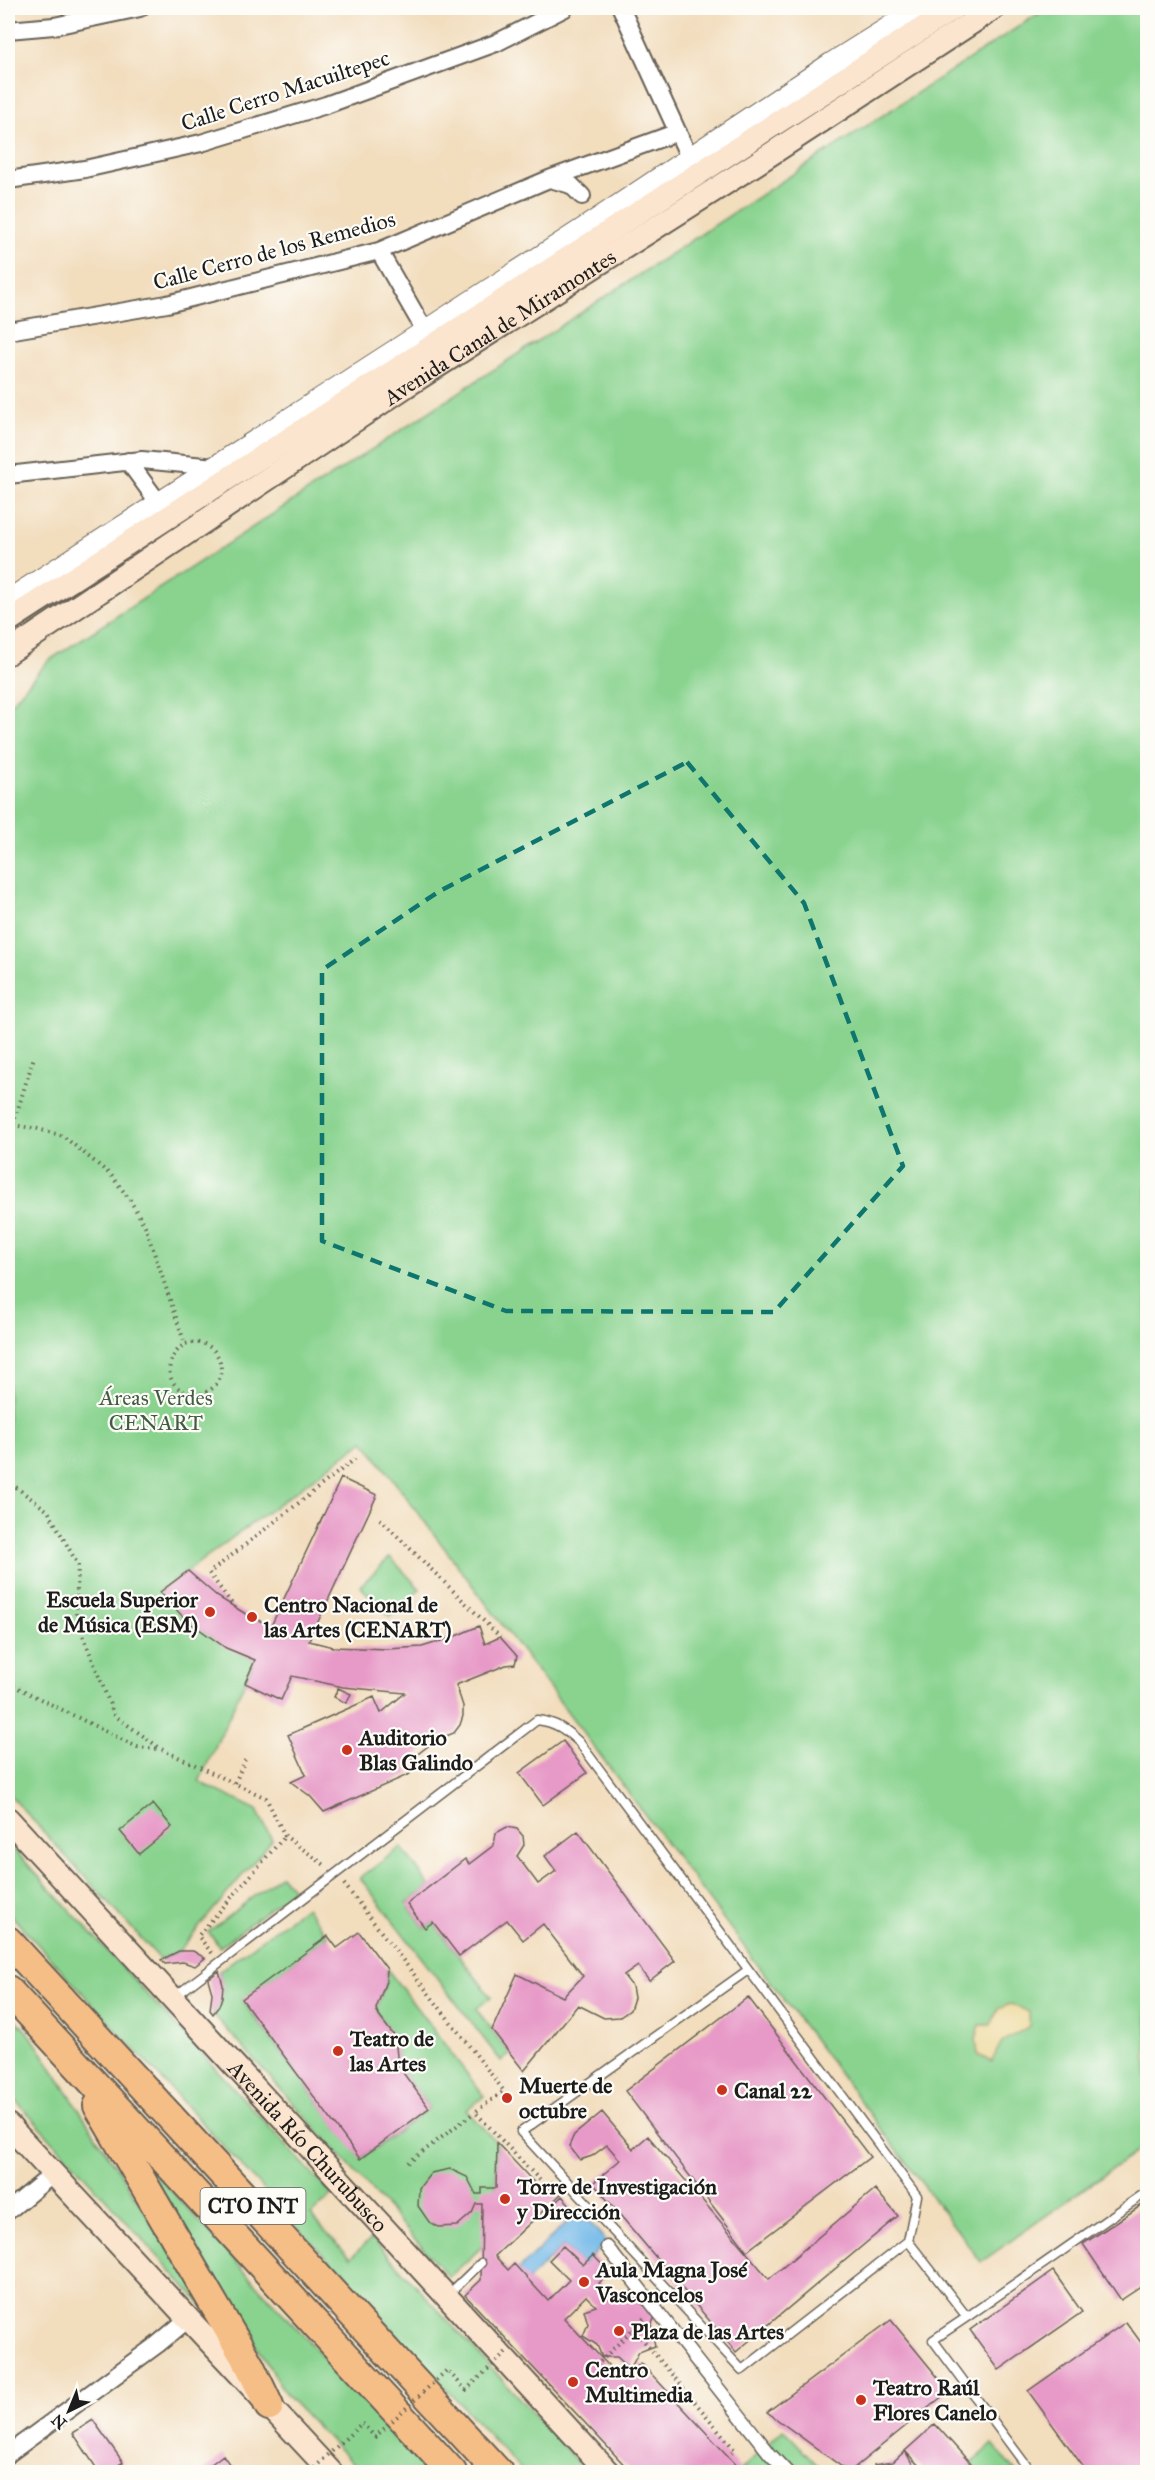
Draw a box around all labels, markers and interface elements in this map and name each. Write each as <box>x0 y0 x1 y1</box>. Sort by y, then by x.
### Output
street label: Calle Cerro Macuiltepec <box>177 44 393 137</box>
street label: Calle Cerro de los Remedios <box>150 205 398 296</box>
street label: Avenida Canal de Miramontes <box>378 243 621 412</box>
park label: Áreas Verdes CENART <box>98 1384 213 1436</box>
place label: Escuela Superior de Música (ESM) <box>38 1586 199 1638</box>
place label: Centro Nacional de las Artes (CENART) <box>263 1591 452 1643</box>
marker: Escuela Superior de Música (ESM) <box>203 1605 217 1619</box>
marker: Centro Nacional de las Artes (CENART) <box>245 1610 259 1624</box>
place label: Auditorio Blas Galindo <box>357 1724 473 1776</box>
marker: Auditorio Blas Galindo <box>340 1743 354 1757</box>
place label: Teatro de las Artes <box>349 2025 434 2077</box>
marker: Teatro de las Artes <box>331 2044 345 2058</box>
street label: Avenida Río Churubusco <box>222 2054 394 2238</box>
place label: Muerte de octubre <box>519 2072 613 2124</box>
place label: Canal 22 <box>734 2077 813 2104</box>
marker: Canal 22 <box>715 2083 729 2097</box>
marker: Muerte de octubre <box>500 2091 514 2105</box>
place label: Torre de Investigación y Dirección <box>516 2173 717 2225</box>
road number: CTO INT <box>200 2188 306 2224</box>
marker: Torre de Investigación y Dirección <box>498 2192 512 2206</box>
place label: Aula Magna José Vasconcelos <box>594 2256 748 2308</box>
marker: Aula Magna José Vasconcelos <box>577 2275 591 2289</box>
place label: Plaza de las Artes <box>631 2318 784 2345</box>
marker: Plaza de las Artes <box>612 2324 626 2338</box>
place label: Centro Multimedia <box>585 2356 694 2408</box>
place label: Teatro Raúl Flores Canelo <box>872 2374 997 2426</box>
marker: Centro Multimedia <box>566 2375 580 2389</box>
north arrow <box>39 2381 99 2441</box>
marker: Teatro Raúl Flores Canelo <box>854 2393 868 2407</box>
text: N <box>47 2410 71 2433</box>

